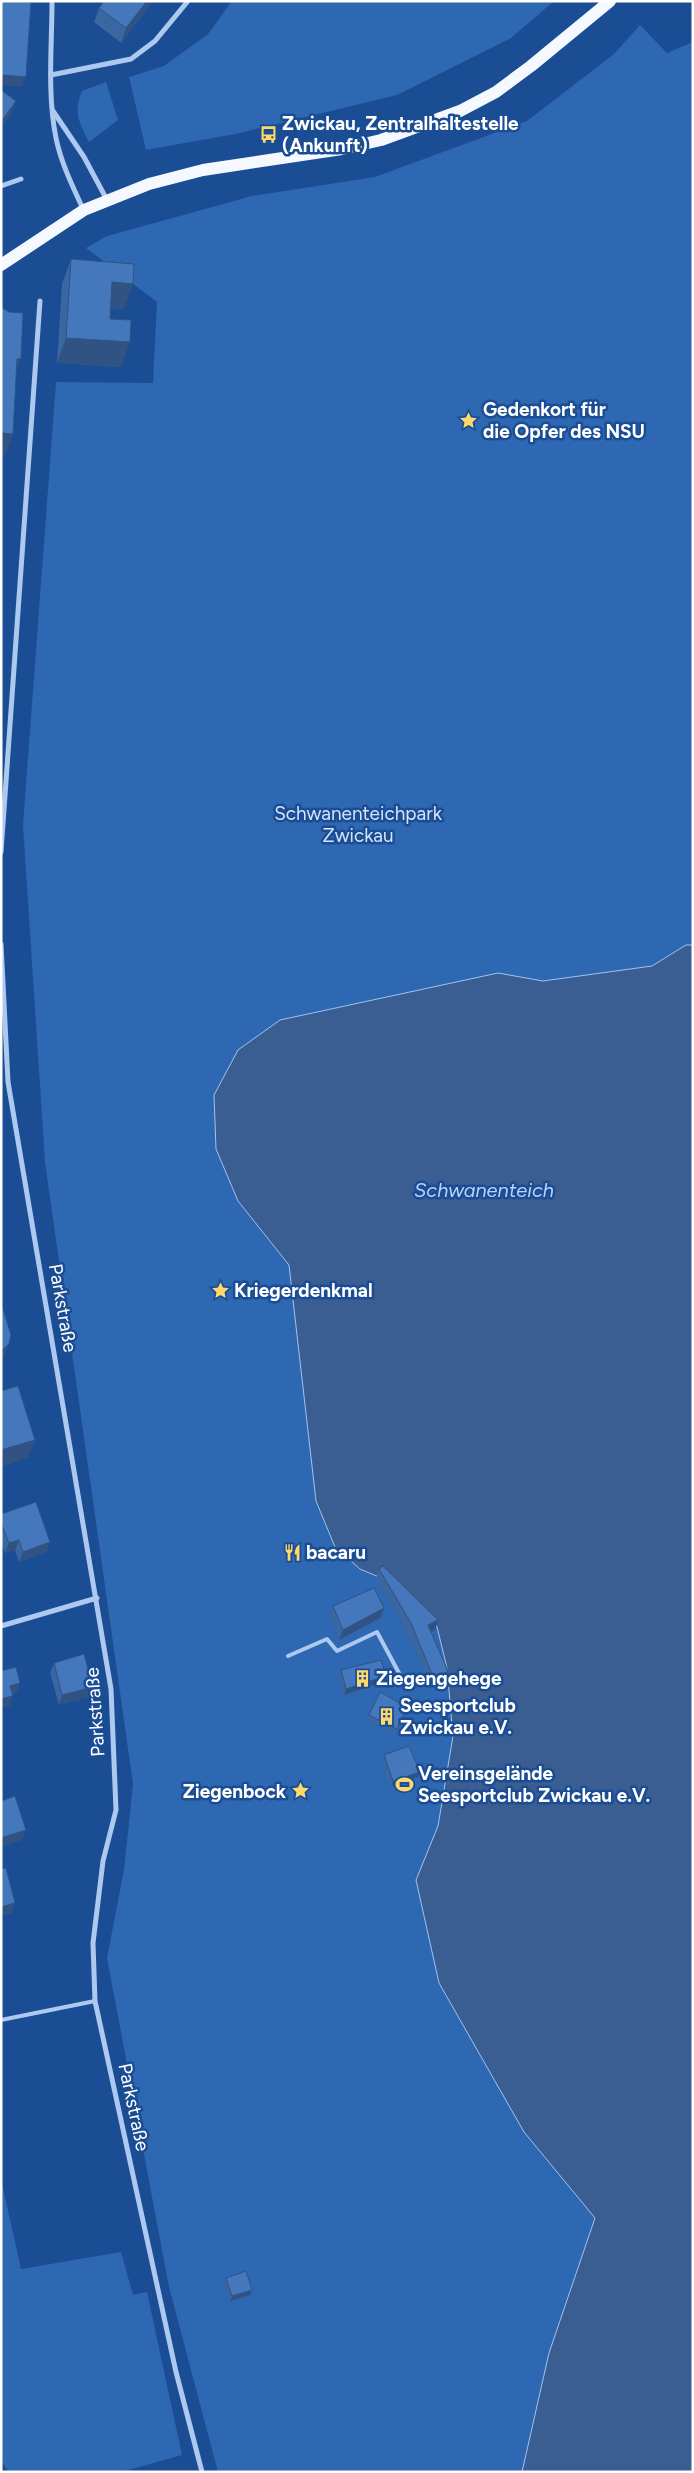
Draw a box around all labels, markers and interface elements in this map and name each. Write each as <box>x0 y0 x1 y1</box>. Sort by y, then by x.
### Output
place label: Zwickau, Zentralhaltestelle (Ankunft) <box>282 112 519 157</box>
bus stop icon: Zwickau, Zentralhaltestelle (Ankunft) <box>258 124 278 144</box>
place label: Gedenkort für die Opfer des NSU <box>483 398 645 443</box>
place icon: Gedenkort für die Opfer des NSU <box>459 410 479 430</box>
park label: Schwanenteichpark Zwickau <box>274 802 443 847</box>
water label: Schwanenteich <box>414 1178 554 1202</box>
street label: Parkstraße <box>44 1262 82 1354</box>
place label: Kriegerdenkmal <box>234 1279 373 1302</box>
place icon: Kriegerdenkmal <box>210 1280 230 1300</box>
place label: bacaru <box>306 1541 366 1564</box>
restaurant icon: bacaru <box>282 1542 302 1562</box>
street label: Parkstraße <box>80 1667 110 1757</box>
place label: Ziegengehege <box>376 1667 502 1690</box>
building icon: Ziegengehege <box>352 1668 372 1688</box>
place label: Seesportclub Zwickau e.V. <box>400 1694 516 1739</box>
building icon: Seesportclub Zwickau e.V. <box>376 1706 396 1726</box>
place label: Vereinsgelände Seesportclub Zwickau e.V. <box>418 1762 650 1807</box>
sports icon: Vereinsgelände Seesportclub Zwickau e.V. <box>394 1774 414 1794</box>
place label: Ziegenbock <box>183 1780 287 1803</box>
place icon: Ziegenbock <box>290 1781 310 1801</box>
street label: Parkstraße <box>113 2061 155 2153</box>

